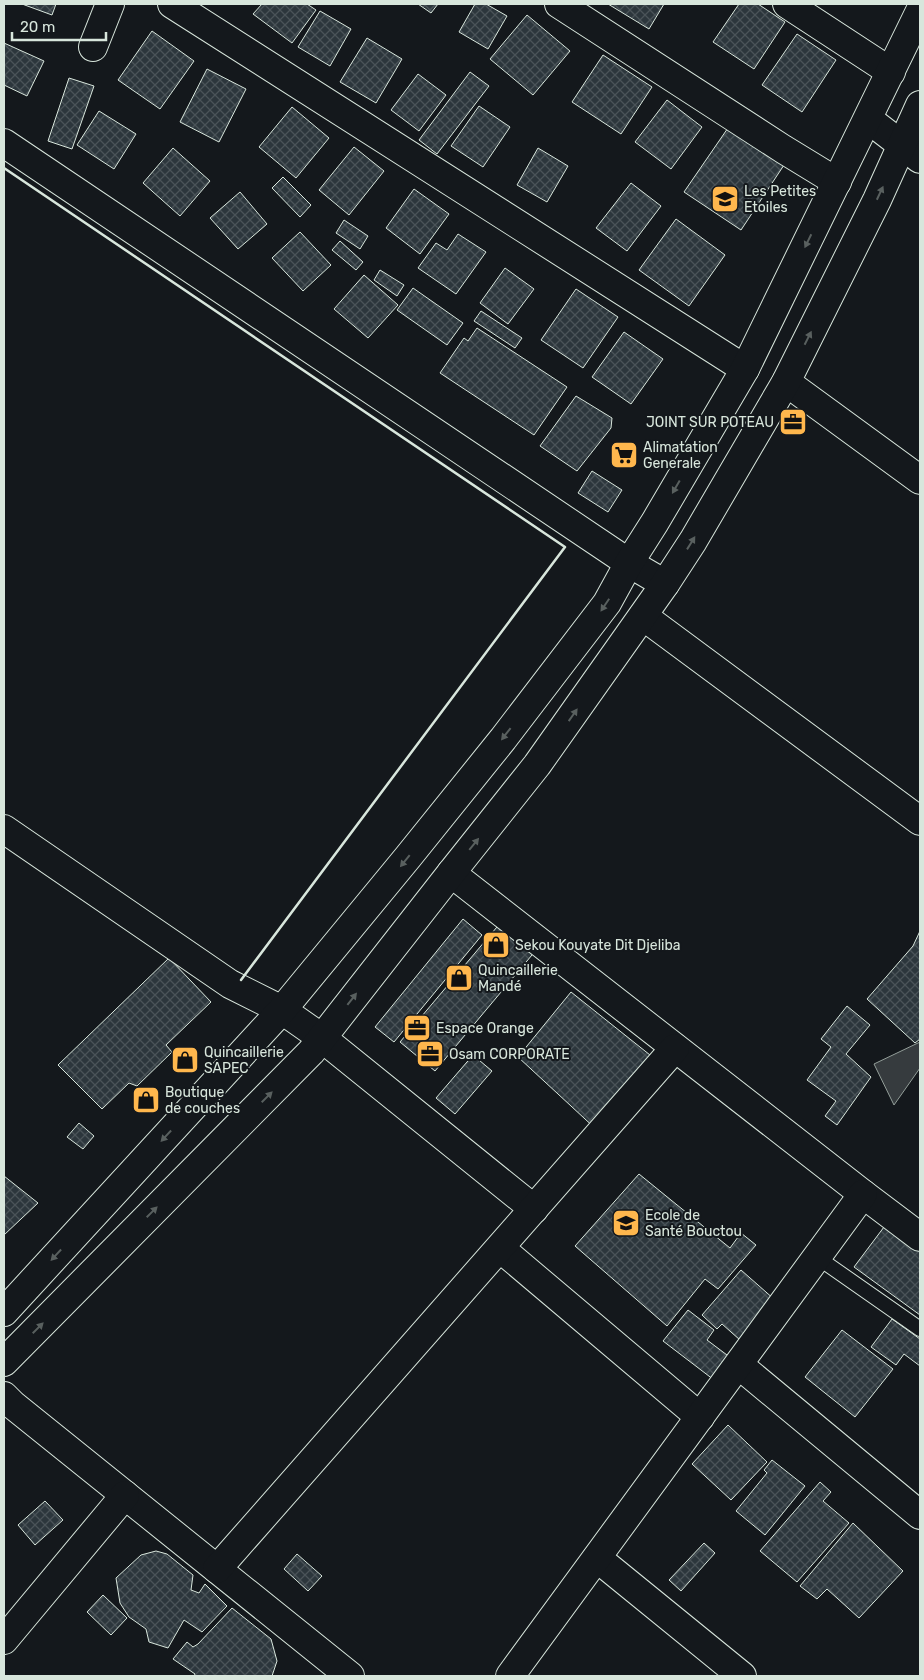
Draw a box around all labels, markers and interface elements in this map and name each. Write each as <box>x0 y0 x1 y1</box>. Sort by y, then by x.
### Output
scale bar <box>12 10 106 42</box>
text: 20 m <box>20 18 55 36</box>
place label: Les Petites Etoiles <box>744 183 816 216</box>
school or university icon: Les Petites Etoiles <box>710 184 740 214</box>
one-way arrow <box>876 186 884 200</box>
one-way arrow <box>803 234 812 249</box>
one-way arrow <box>804 331 812 345</box>
office icon: JOINT SUR POTEAU <box>778 407 808 437</box>
place label: JOINT SUR POTEAU <box>646 414 774 431</box>
place label: Alimatation Generale <box>643 439 718 472</box>
supermarket icon: Alimatation Generale <box>609 440 639 470</box>
one-way arrow <box>672 479 680 494</box>
one-way arrow <box>687 537 696 550</box>
one-way arrow <box>600 598 610 612</box>
one-way arrow <box>568 708 578 722</box>
one-way arrow <box>501 727 512 740</box>
one-way arrow <box>469 838 480 851</box>
one-way arrow <box>399 854 410 867</box>
shop icon: Sekou Kouyate Dit Djeliba <box>481 930 511 960</box>
place label: Sekou Kouyate Dit Djeliba <box>515 937 680 954</box>
place label: Quincaillerie Mandé <box>478 962 558 995</box>
shop icon: Quincaillerie Mandé <box>444 963 474 993</box>
one-way arrow <box>347 992 357 1006</box>
office icon: Espace Orange <box>402 1013 432 1043</box>
place label: Espace Orange <box>436 1020 534 1037</box>
office icon: Osam CORPORATE <box>415 1039 445 1069</box>
place label: Quincaillerie SAPEC <box>204 1044 284 1077</box>
shop icon: Quincaillerie SAPEC <box>170 1045 200 1075</box>
place label: Osam CORPORATE <box>449 1046 570 1063</box>
place label: Boutique de couches <box>165 1084 240 1117</box>
shop icon: Boutique de couches <box>131 1085 161 1115</box>
one-way arrow <box>261 1091 273 1103</box>
one-way arrow <box>160 1129 172 1141</box>
one-way arrow <box>146 1206 158 1218</box>
place label: Ecole de Santé Bouctou <box>645 1207 742 1240</box>
school or university icon: Ecole de Santé Bouctou <box>611 1208 641 1238</box>
one-way arrow <box>50 1249 62 1261</box>
one-way arrow <box>32 1322 44 1334</box>

